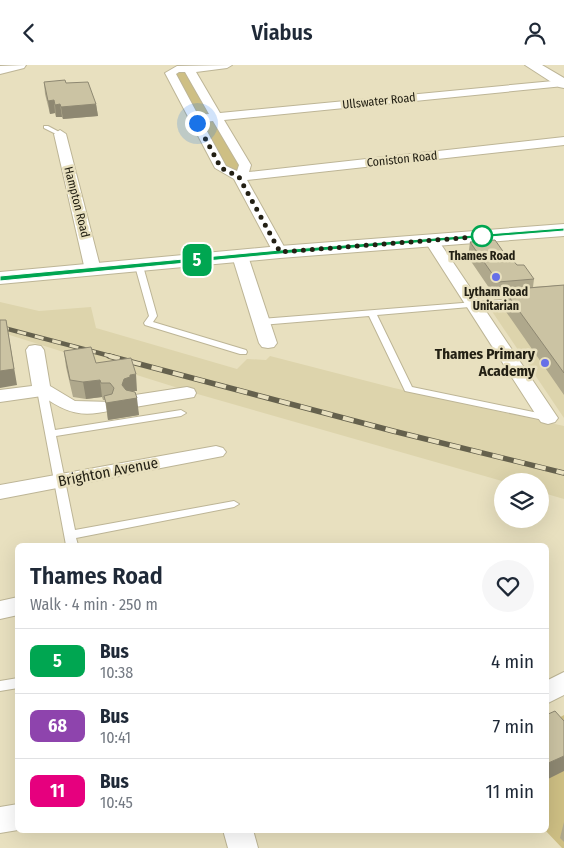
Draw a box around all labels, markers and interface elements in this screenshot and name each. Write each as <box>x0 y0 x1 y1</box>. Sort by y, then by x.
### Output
icon: back <box>15 19 43 47</box>
text: Viabus <box>252 19 312 46</box>
icon: person <box>521 19 549 47</box>
street label: Ullswater Road <box>342 90 416 112</box>
your location <box>185 111 210 136</box>
street label: Coniston Road <box>366 148 438 170</box>
street label: Hampton Road <box>61 165 93 239</box>
marker: Thames Road <box>471 225 493 247</box>
line badge: 5 <box>181 244 213 276</box>
text: 5 <box>193 249 201 271</box>
place label: Thames Road <box>449 249 515 263</box>
marker: Lytham Road Unitarian <box>490 271 502 283</box>
place label: Lytham Road Unitarian <box>464 285 528 313</box>
place label: Thames Primary Academy <box>435 345 536 380</box>
marker: Thames Primary Academy <box>539 357 551 369</box>
street label: Brighton Avenue <box>57 454 159 490</box>
map controls <box>494 473 549 528</box>
button: layers <box>494 473 549 528</box>
button: heart <box>482 560 534 612</box>
text: Thames Road <box>30 562 163 590</box>
text: Walk · 4 min · 250 m <box>30 595 158 614</box>
text: Bus <box>100 640 129 663</box>
text: 5 <box>53 650 62 672</box>
text: 4 min <box>491 650 534 673</box>
text: 10:38 <box>100 663 133 682</box>
text: Bus <box>100 705 129 728</box>
text: 68 <box>48 715 67 737</box>
text: 7 min <box>492 715 534 738</box>
text: 10:41 <box>100 728 131 747</box>
text: Bus <box>100 770 129 793</box>
text: 11 <box>50 780 65 802</box>
text: 11 min <box>486 780 534 803</box>
text: 10:45 <box>100 793 133 812</box>

